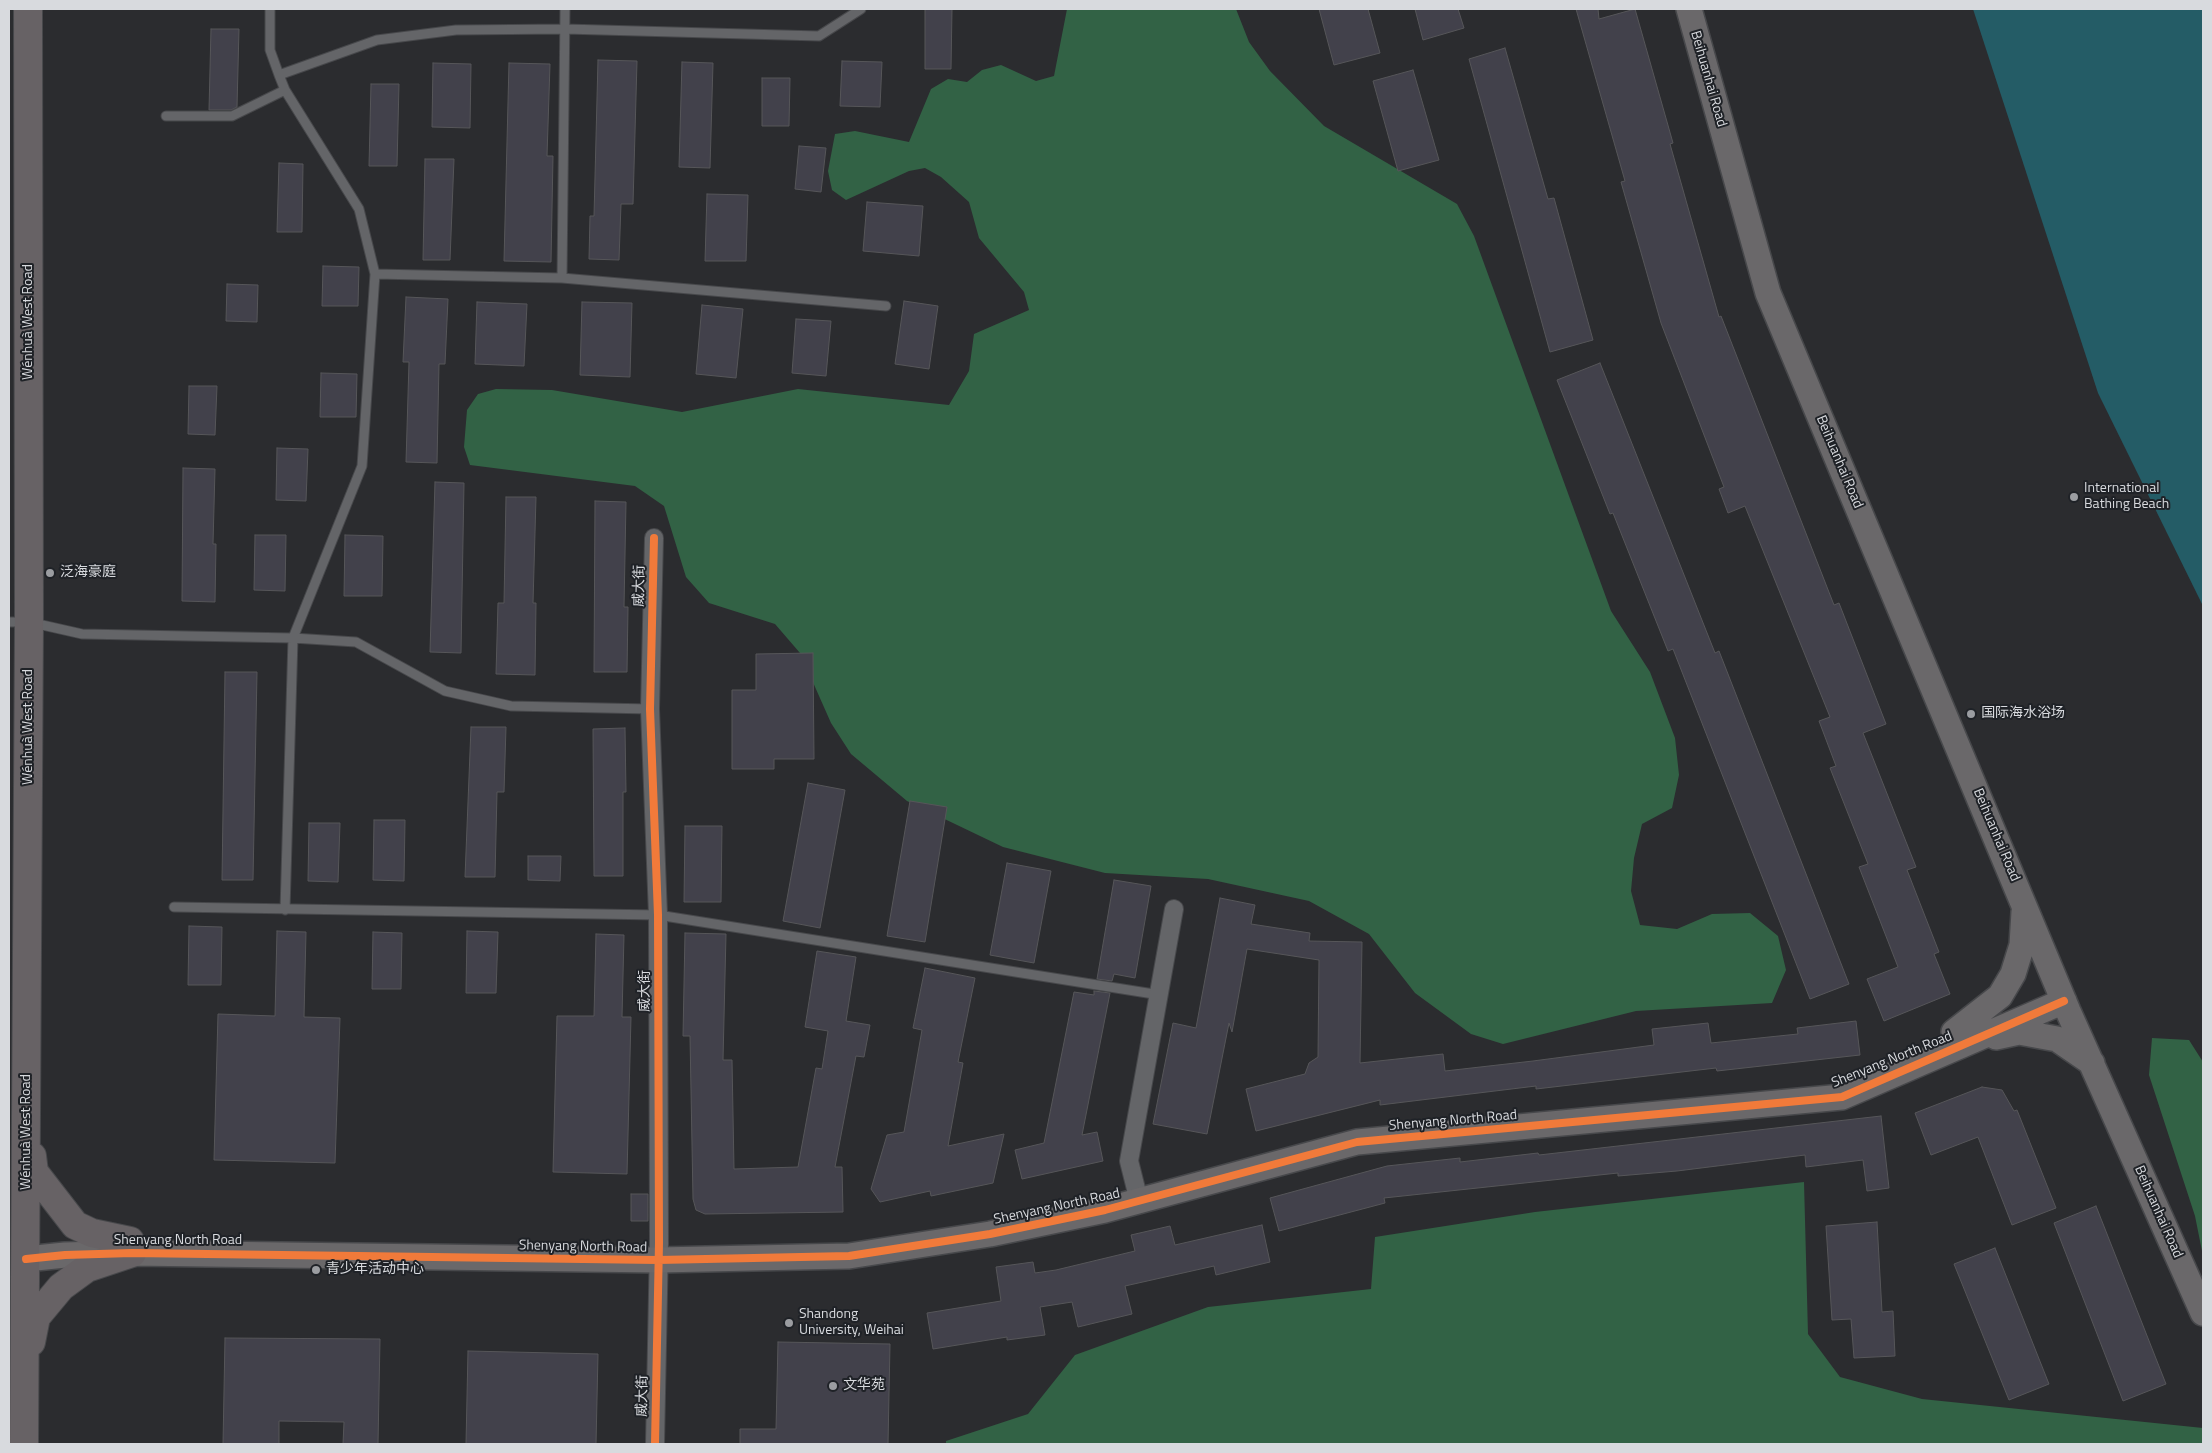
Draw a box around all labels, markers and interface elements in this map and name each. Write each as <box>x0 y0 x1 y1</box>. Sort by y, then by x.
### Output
street label: Beihuanhai Road <box>1686 29 1730 129</box>
street label: Wénhuà West Road <box>21 264 37 380</box>
street label: Beihuanhai Road <box>1812 413 1866 511</box>
place label: International Bathing Beach <box>2084 481 2169 514</box>
marker: International Bathing Beach <box>2068 491 2080 503</box>
place label: 泛海豪庭 <box>60 565 116 581</box>
street label: 威大街 <box>631 565 649 607</box>
marker: 泛海豪庭 <box>44 567 56 579</box>
street label: Wénhuà West Road <box>21 669 37 785</box>
place label: 国际海水浴场 <box>1981 706 2065 722</box>
marker: 国际海水浴场 <box>1965 708 1977 720</box>
street label: Beihuanhai Road <box>1969 786 2023 884</box>
street label: 威大街 <box>638 970 654 1012</box>
street label: Shenyang North Road <box>1829 1028 1955 1092</box>
street label: Wénhuà West Road <box>19 1074 35 1190</box>
street label: Shenyang North Road <box>1388 1107 1518 1135</box>
street label: Beihuanhai Road <box>2130 1163 2186 1261</box>
street label: Shenyang North Road <box>992 1185 1122 1229</box>
street label: Shenyang North Road <box>114 1233 242 1249</box>
street label: Shenyang North Road <box>519 1237 647 1257</box>
place label: 青少年活动中心 <box>326 1262 424 1278</box>
marker: 青少年活动中心 <box>310 1264 322 1276</box>
place label: Shandong University, Weihai <box>799 1307 904 1340</box>
marker: Shandong University, Weihai <box>783 1317 795 1329</box>
street label: 威大街 <box>634 1375 652 1417</box>
place label: 文华苑 <box>843 1378 885 1394</box>
marker: 文华苑 <box>827 1380 839 1392</box>

